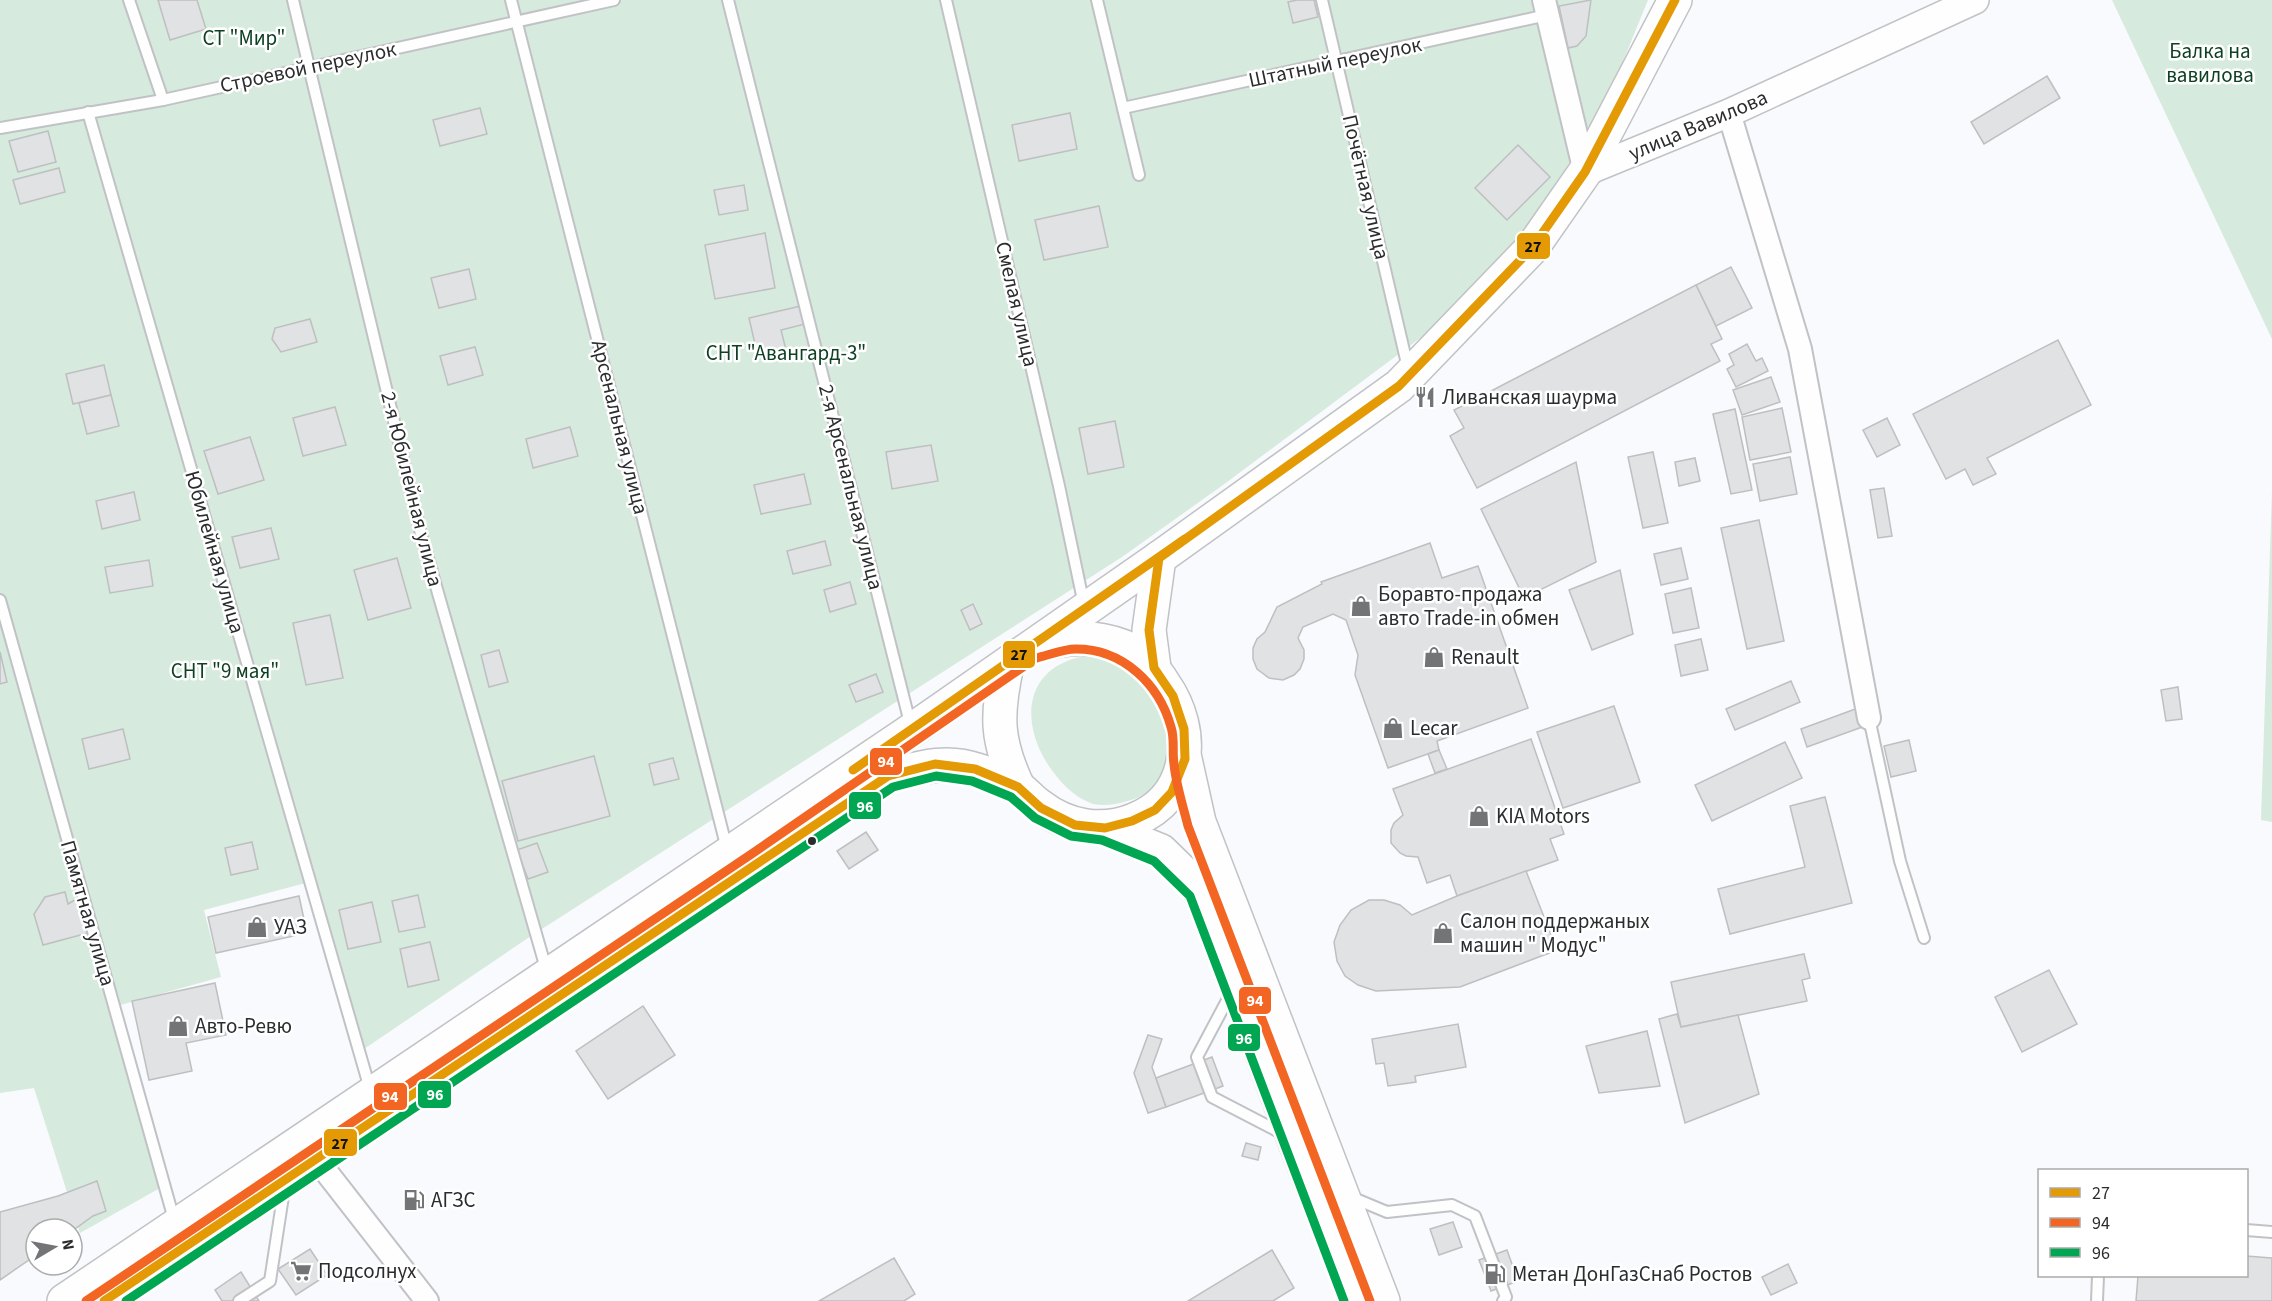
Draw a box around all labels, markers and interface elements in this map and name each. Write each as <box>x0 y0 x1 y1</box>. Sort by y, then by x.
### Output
park label: СТ "Мир" <box>202 23 286 53</box>
street label: Штатный переулок <box>1246 29 1425 95</box>
street label: Строевой переулок <box>217 34 399 100</box>
park label: Балка на вавилова <box>2166 36 2254 90</box>
street label: улица Вавилова <box>1624 82 1772 168</box>
street label: Почётная улица <box>1335 112 1397 262</box>
line badge: 27 <box>1516 232 1551 260</box>
text: 27 <box>1525 236 1541 258</box>
street label: Смелая улица <box>988 239 1046 369</box>
street label: Арсенальная улица <box>584 337 656 517</box>
park label: СНТ "Авангард-3" <box>706 338 866 368</box>
street label: 2-я Арсенальная улица <box>811 381 891 593</box>
place label: Ливанская шаурма <box>1442 382 1617 412</box>
restaurant icon: Ливанская шаурма <box>1413 385 1437 409</box>
street label: 2-я Юбилейная улица <box>373 388 451 590</box>
street label: Юбилейная улица <box>177 467 253 637</box>
place label: Боравто-продажа авто Trade-in обмен <box>1378 579 1559 633</box>
shop icon: Боравто-продажа авто Trade-in обмен <box>1349 594 1373 618</box>
line badge: 27 <box>1002 640 1036 669</box>
place label: Renault <box>1451 642 1519 672</box>
text: 27 <box>1011 644 1027 666</box>
shop icon: Renault <box>1422 645 1446 669</box>
park label: СНТ "9 мая" <box>171 656 279 686</box>
place label: Lecar <box>1410 713 1458 743</box>
shop icon: Lecar <box>1381 716 1405 740</box>
line badge: 94 <box>869 747 903 776</box>
text: 94 <box>878 751 895 773</box>
line badge: 96 <box>848 791 882 820</box>
text: 96 <box>857 796 873 818</box>
place label: KIA Motors <box>1496 801 1590 831</box>
shop icon: KIA Motors <box>1467 804 1491 828</box>
unlabelled marker <box>806 835 818 847</box>
street label: Памятная улица <box>53 837 123 989</box>
place label: Салон поддержаных машин " Модус" <box>1460 906 1650 960</box>
place label: УАЗ <box>274 912 307 942</box>
shop icon: УАЗ <box>245 915 269 939</box>
shop icon: Салон поддержаных машин " Модус" <box>1431 921 1455 945</box>
line badge: 94 <box>1238 986 1272 1015</box>
text: 94 <box>1247 990 1264 1012</box>
place label: Авто-Ревю <box>195 1011 292 1041</box>
shop icon: Авто-Ревю <box>166 1014 190 1038</box>
line badge: 96 <box>1227 1023 1261 1052</box>
text: 96 <box>1236 1028 1252 1050</box>
line badge: 96 <box>417 1080 452 1109</box>
line badge: 94 <box>373 1082 408 1111</box>
text: 96 <box>427 1084 443 1106</box>
text: 94 <box>382 1086 399 1108</box>
line badge: 27 <box>323 1128 358 1157</box>
text: 27 <box>332 1133 348 1155</box>
legend <box>2038 1169 2248 1277</box>
text: 27 <box>2092 1181 2110 1206</box>
place label: АГЗС <box>431 1185 476 1215</box>
fuel station icon: АГЗС <box>402 1188 426 1212</box>
text: 94 <box>2092 1211 2110 1236</box>
north arrow <box>24 1217 84 1277</box>
text: N <box>56 1237 80 1252</box>
text: 96 <box>2092 1241 2110 1266</box>
place label: Подсолнух <box>318 1256 417 1286</box>
supermarket icon: Подсолнух <box>289 1259 313 1283</box>
place label: Метан ДонГазСнаб Ростов <box>1512 1259 1752 1289</box>
fuel station icon: Метан ДонГазСнаб Ростов <box>1483 1262 1507 1286</box>

